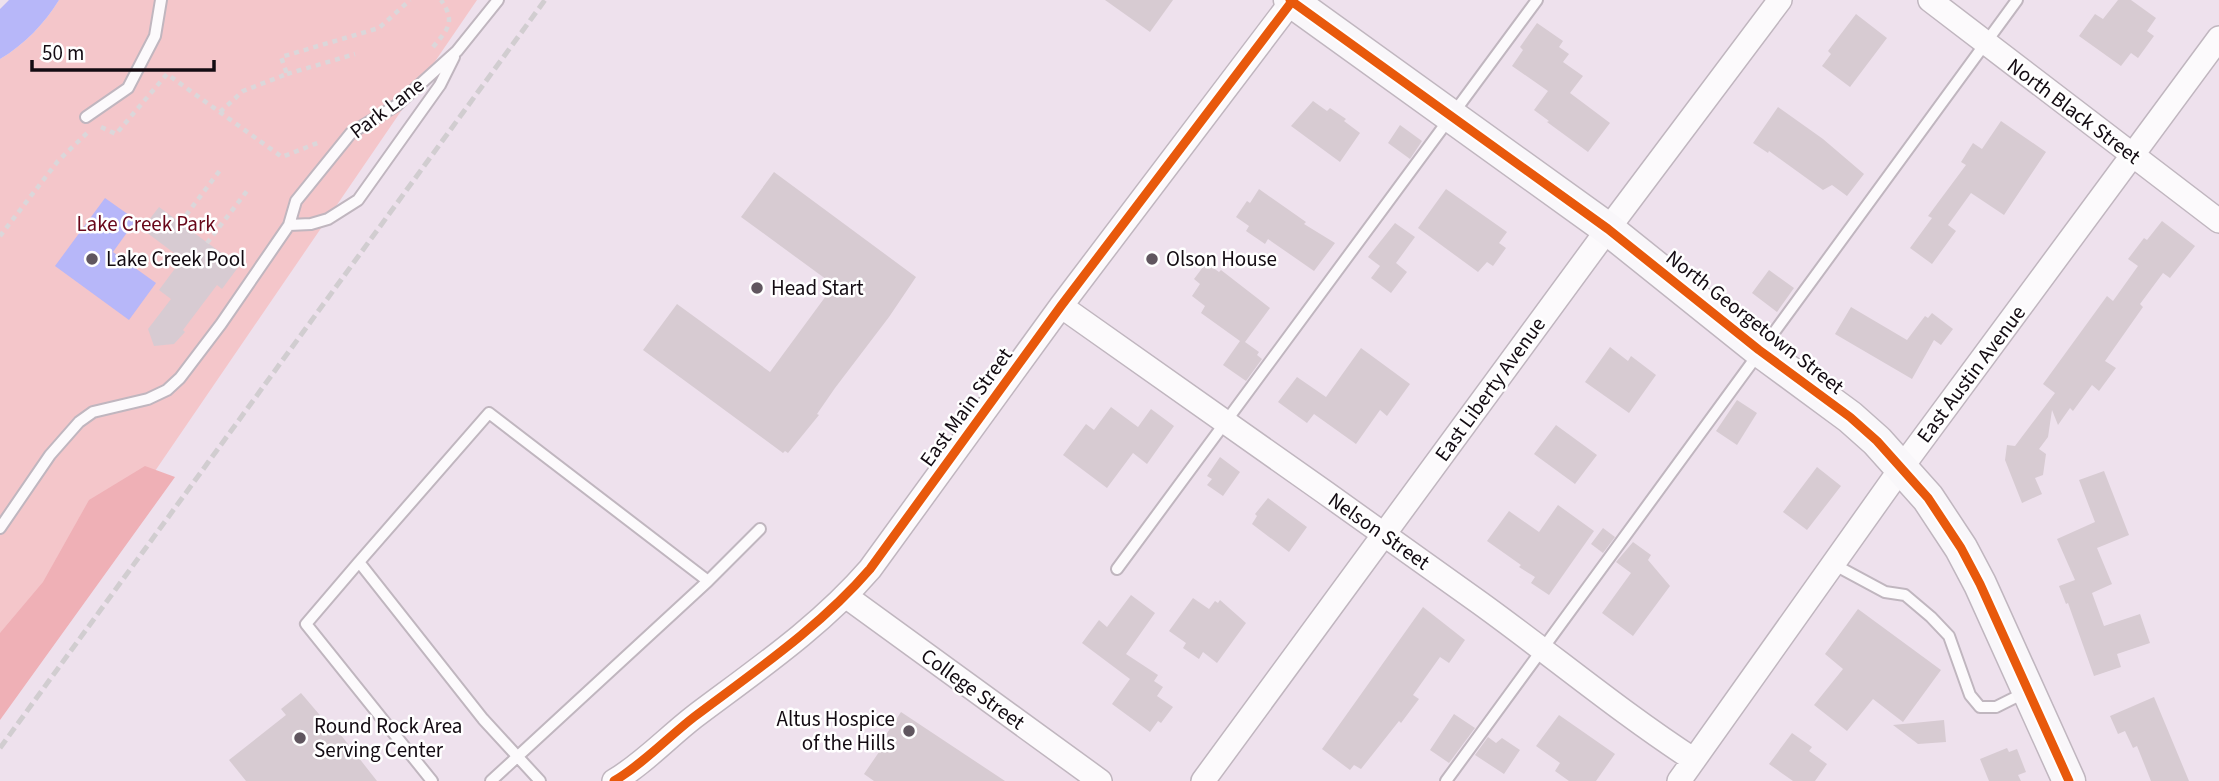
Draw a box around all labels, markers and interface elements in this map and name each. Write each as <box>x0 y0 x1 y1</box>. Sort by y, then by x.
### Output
scale bar <box>32 28 214 72</box>
text: 50 m <box>42 38 84 68</box>
street label: North Black Street <box>2001 51 2147 171</box>
street label: Park Lane <box>344 70 430 146</box>
park label: Lake Creek Park <box>76 209 216 239</box>
street label: North Georgetown Street <box>1660 243 1850 401</box>
place label: Lake Creek Pool <box>106 244 245 274</box>
place label: Olson House <box>1166 244 1277 274</box>
marker: Lake Creek Pool <box>84 251 100 267</box>
marker: Olson House <box>1144 251 1160 267</box>
place label: Head Start <box>771 273 864 303</box>
marker: Head Start <box>749 280 765 296</box>
street label: East Austin Avenue <box>1909 299 2033 449</box>
street label: East Liberty Avenue <box>1427 311 1553 467</box>
street label: East Main Street <box>913 341 1019 473</box>
street label: Nelson Street <box>1322 485 1436 577</box>
street label: College Street <box>915 641 1031 737</box>
place label: Altus Hospice of the Hills <box>777 704 895 758</box>
place label: Round Rock Area Serving Center <box>314 711 462 765</box>
marker: Altus Hospice of the Hills <box>901 723 917 739</box>
marker: Round Rock Area Serving Center <box>292 730 308 746</box>

